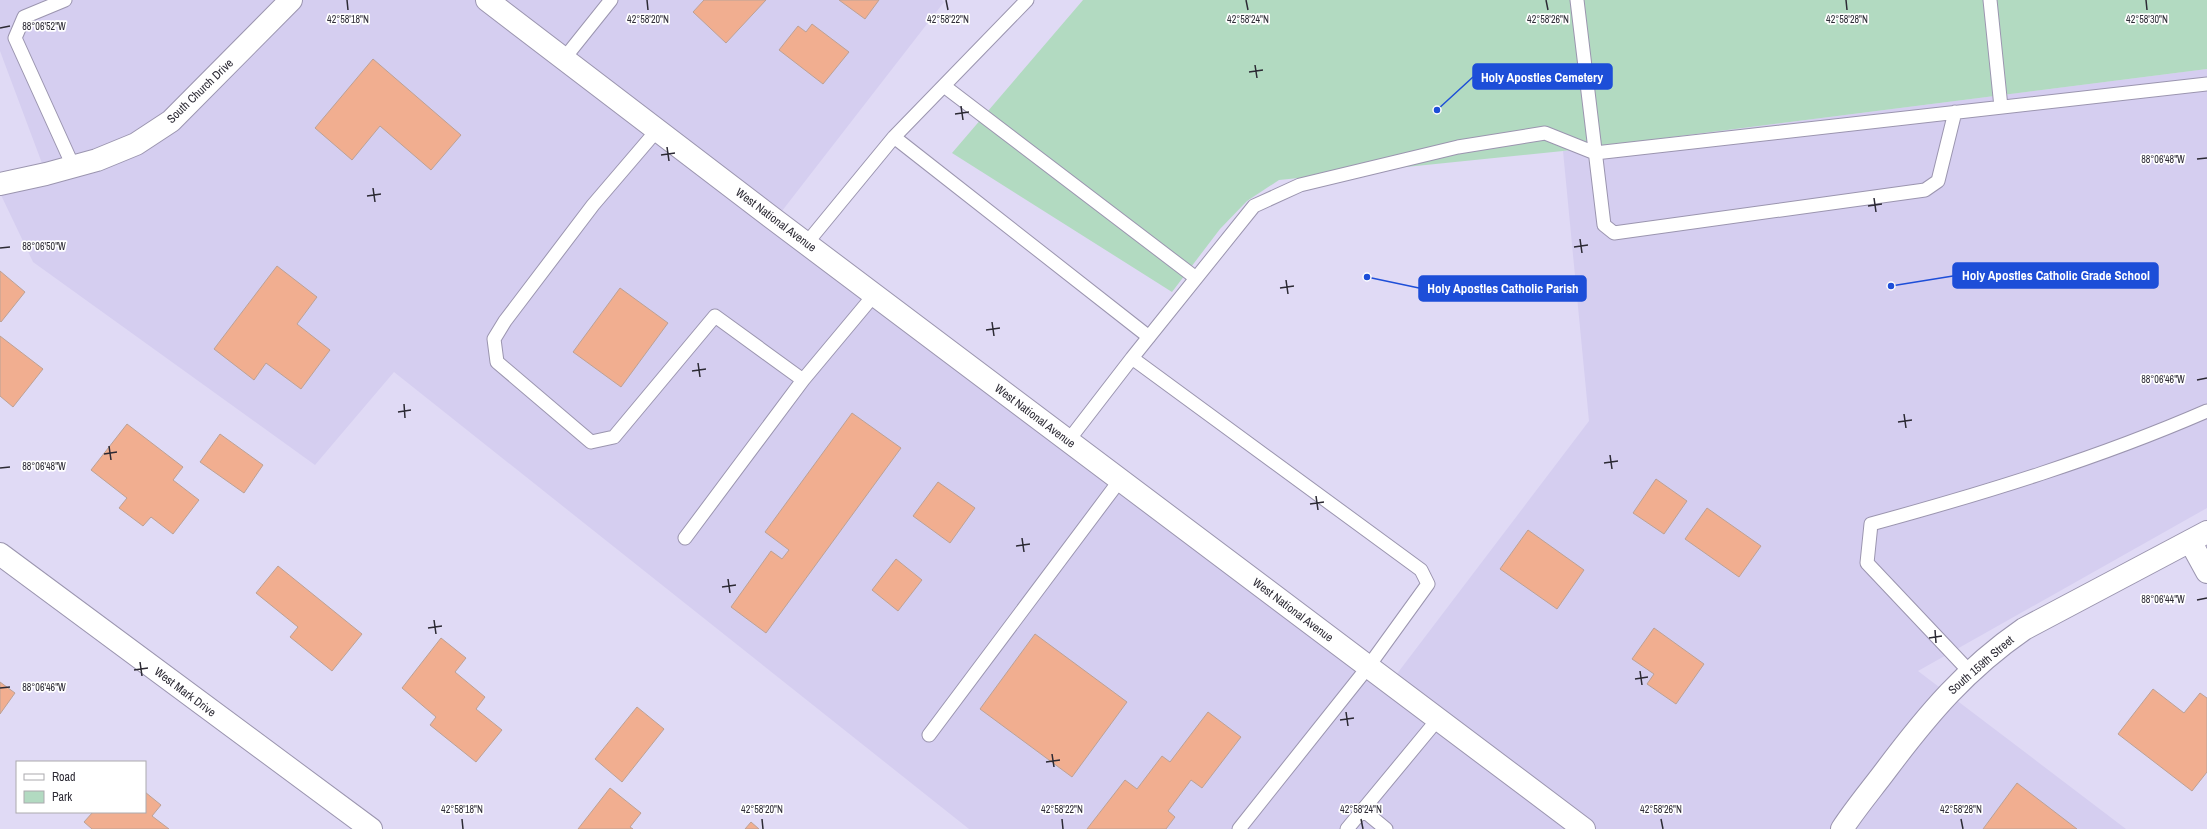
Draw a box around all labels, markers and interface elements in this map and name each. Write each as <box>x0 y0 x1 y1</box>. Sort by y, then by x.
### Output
text: 42°58'18"N <box>327 13 369 26</box>
text: 42°58'20"N <box>627 13 669 26</box>
text: 42°58'22"N <box>927 13 969 26</box>
text: 42°58'24"N <box>1227 13 1269 26</box>
text: 42°58'26"N <box>1527 13 1569 26</box>
text: 42°58'28"N <box>1826 13 1868 26</box>
text: 42°58'30"N <box>2126 13 2168 26</box>
text: 88°06'52"W <box>22 20 66 33</box>
street label: South Church Drive <box>163 55 237 127</box>
callout: Holy Apostles Cemetery <box>1473 64 1612 89</box>
text: Holy Apostles Cemetery <box>1481 69 1603 86</box>
text: 88°06'48"W <box>2141 153 2185 166</box>
street label: West National Avenue <box>732 184 820 256</box>
text: 88°06'50"W <box>22 240 66 253</box>
callout: Holy Apostles Catholic Grade School <box>1953 263 2158 288</box>
text: Holy Apostles Catholic Grade School <box>1962 267 2150 284</box>
callout: Holy Apostles Catholic Parish <box>1419 276 1586 301</box>
text: Holy Apostles Catholic Parish <box>1427 280 1579 297</box>
text: 88°06'46"W <box>2141 373 2185 386</box>
street label: West National Avenue <box>991 380 1079 452</box>
text: 88°06'48"W <box>22 460 66 473</box>
street label: West National Avenue <box>1249 574 1337 646</box>
text: 88°06'44"W <box>2141 593 2185 606</box>
street label: South 159th Street <box>1945 632 2017 698</box>
street label: West Mark Drive <box>151 664 219 720</box>
text: 88°06'46"W <box>22 681 66 694</box>
legend <box>16 761 146 813</box>
text: Road <box>52 769 76 785</box>
text: Park <box>52 789 72 805</box>
text: 42°58'18"N <box>441 803 483 816</box>
text: 42°58'20"N <box>741 803 783 816</box>
text: 42°58'22"N <box>1041 803 1083 816</box>
text: 42°58'24"N <box>1340 803 1382 816</box>
text: 42°58'26"N <box>1640 803 1682 816</box>
text: 42°58'28"N <box>1940 803 1982 816</box>

